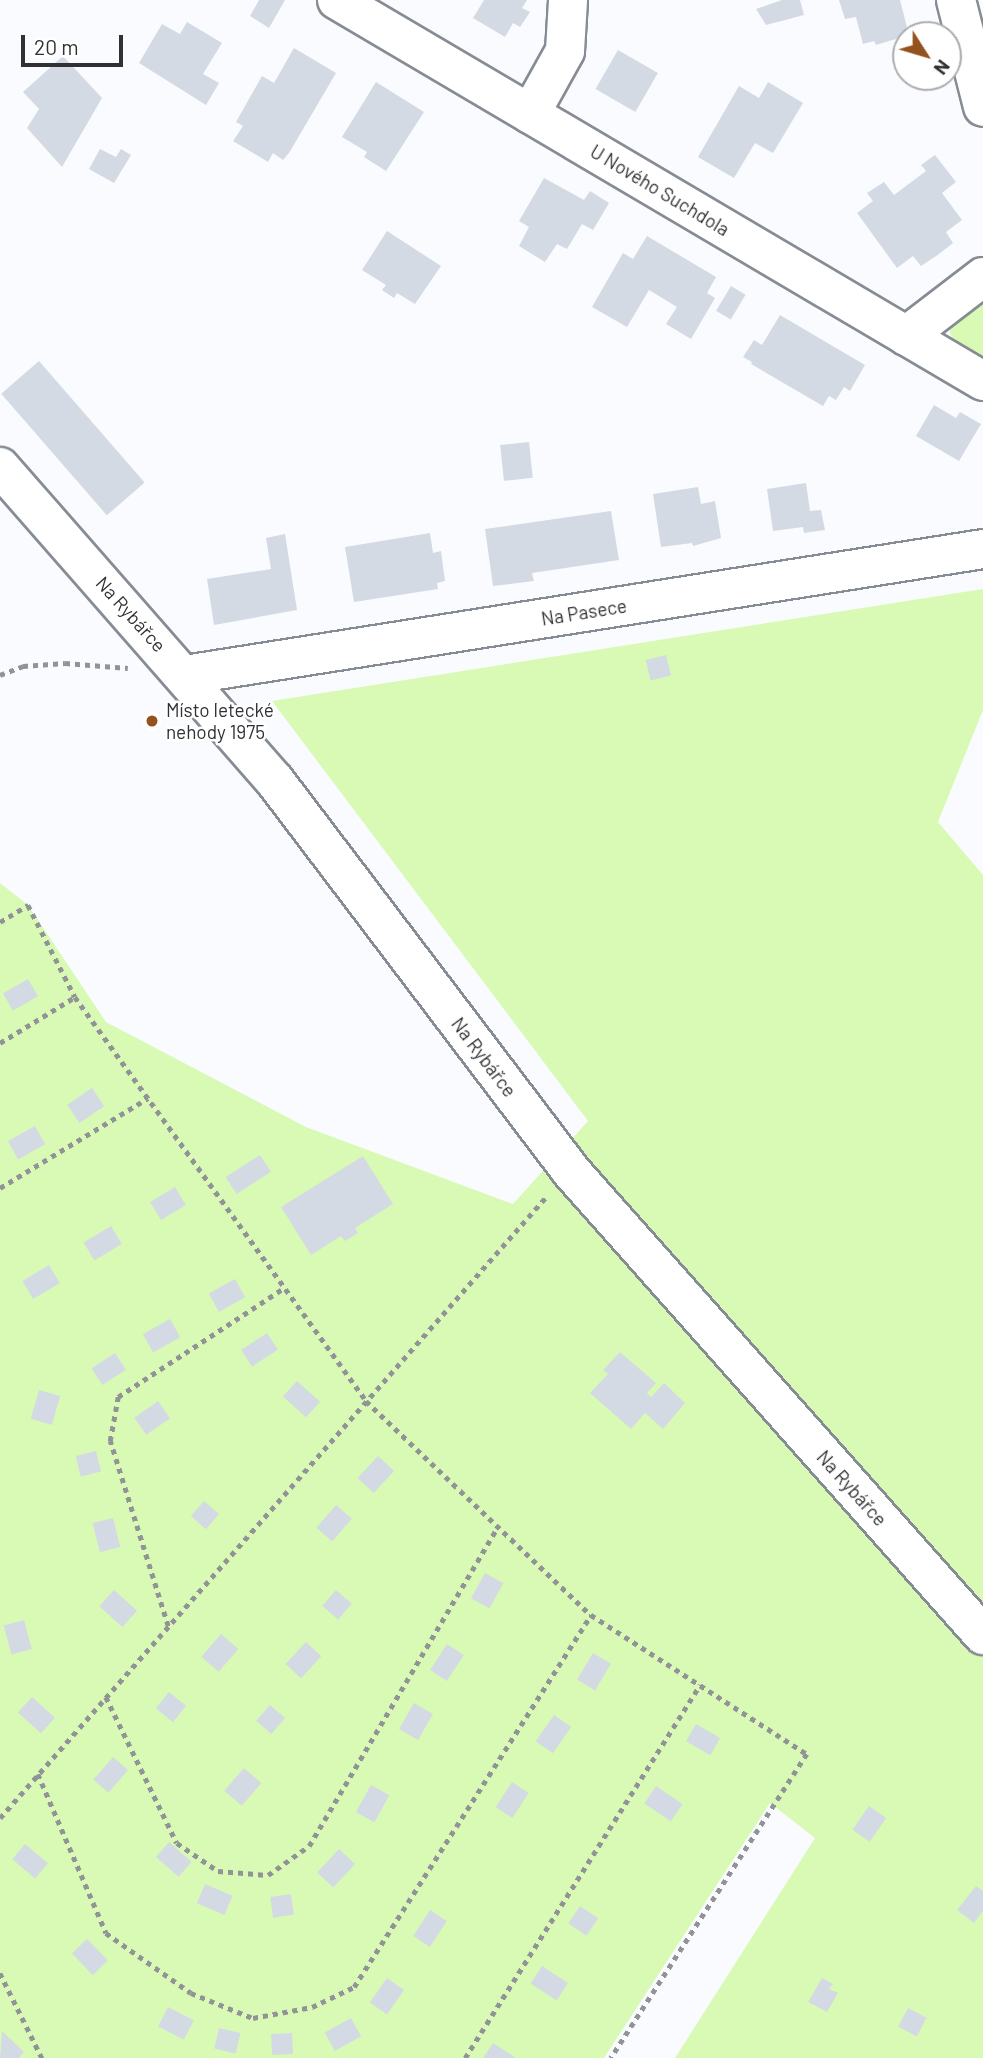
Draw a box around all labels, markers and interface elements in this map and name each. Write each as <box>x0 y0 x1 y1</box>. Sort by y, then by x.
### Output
scale bar <box>24 21 126 65</box>
north arrow <box>892 21 962 91</box>
text: 20 m <box>34 34 79 59</box>
text: N <box>930 56 956 80</box>
street label: U Nového Suchdola <box>586 140 734 240</box>
street label: Na Rybářce <box>91 572 171 656</box>
street label: Na Pasece <box>540 594 628 630</box>
place label: Místo letecké nehody 1975 <box>166 699 274 743</box>
marker: Místo letecké nehody 1975 <box>144 713 160 729</box>
street label: Na Rybářce <box>447 1013 521 1101</box>
street label: Na Rybářce <box>812 1446 892 1530</box>

